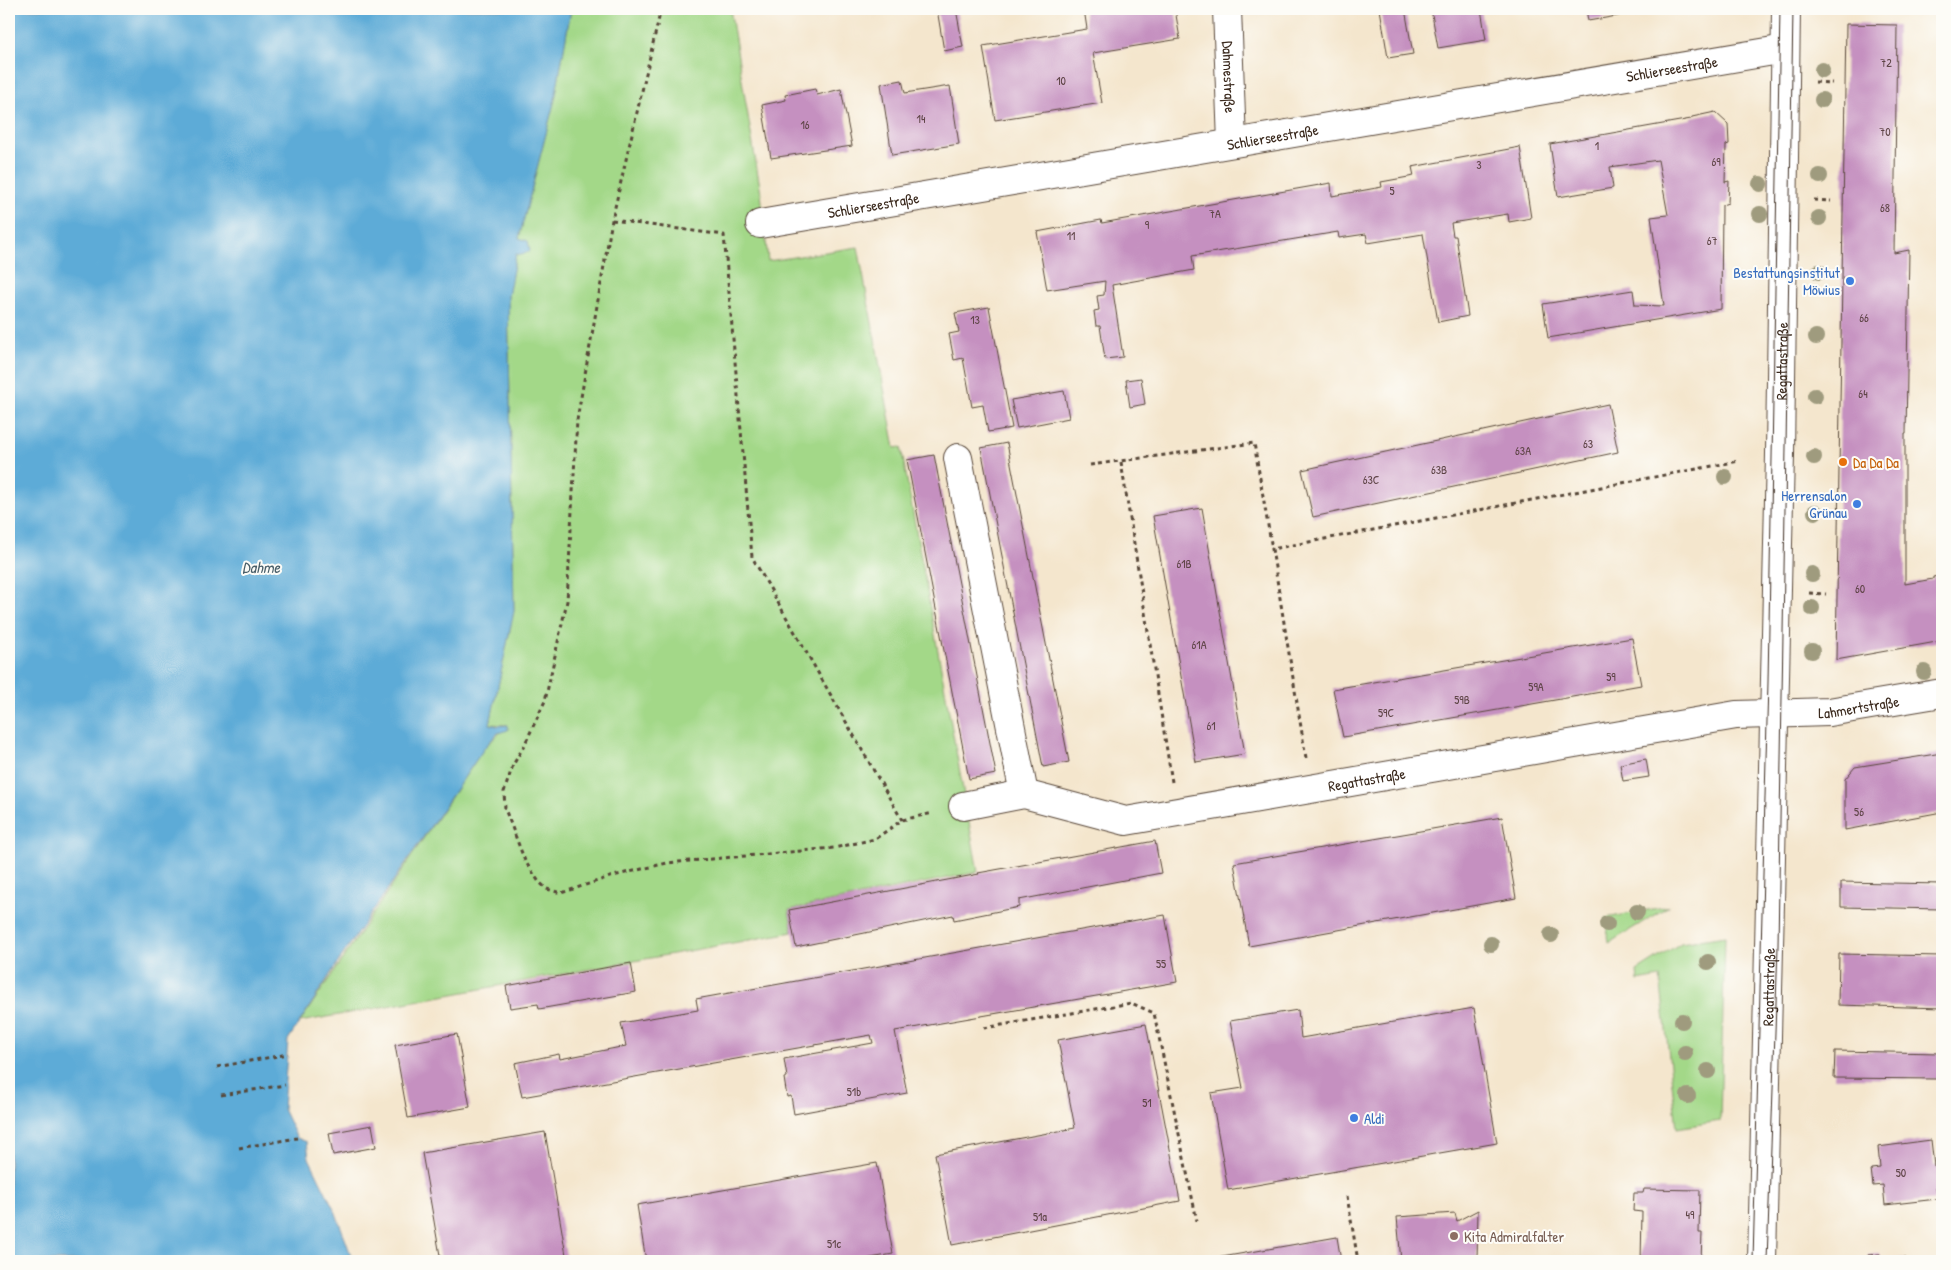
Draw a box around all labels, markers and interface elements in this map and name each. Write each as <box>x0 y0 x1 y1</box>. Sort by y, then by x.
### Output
street label: Dahmestraße <box>1218 41 1241 113</box>
street label: Schlierseestraße <box>1624 50 1719 86</box>
house number: 72 <box>1880 54 1892 71</box>
house number: 10 <box>1056 72 1066 89</box>
house number: 14 <box>917 110 926 127</box>
house number: 16 <box>800 116 810 133</box>
street label: Schlierseestraße <box>1225 118 1320 155</box>
house number: 70 <box>1879 123 1891 140</box>
house number: 1 <box>1595 137 1599 154</box>
house number: 69 <box>1711 153 1721 170</box>
house number: 3 <box>1476 156 1482 173</box>
house number: 5 <box>1389 182 1395 199</box>
street label: Schlierseestraße <box>826 187 921 223</box>
house number: 68 <box>1880 199 1890 216</box>
house number: 7A <box>1209 205 1221 222</box>
house number: 9 <box>1145 216 1150 233</box>
house number: 11 <box>1067 227 1075 244</box>
house number: 67 <box>1707 232 1717 249</box>
place label: Bestattungsinstitut Möwius <box>1733 262 1841 300</box>
marker: Bestattungsinstitut Möwius <box>1844 275 1856 287</box>
house number: 66 <box>1859 309 1869 326</box>
house number: 13 <box>970 311 980 328</box>
street label: Regattastraße <box>1770 322 1792 400</box>
house number: 64 <box>1858 385 1868 402</box>
house number: 63 <box>1583 435 1593 452</box>
house number: 63A <box>1515 442 1531 459</box>
place label: Da Da Da <box>1853 452 1899 473</box>
marker: Da Da Da <box>1837 456 1849 468</box>
house number: 63B <box>1431 461 1447 478</box>
house number: 63C <box>1363 471 1380 488</box>
place label: Herrensalon Grünau <box>1781 485 1847 523</box>
marker: Herrensalon Grünau <box>1851 498 1863 510</box>
house number: 61B <box>1176 555 1192 572</box>
water label: Dahme <box>242 556 281 578</box>
house number: 60 <box>1855 580 1865 597</box>
house number: 61A <box>1191 636 1207 653</box>
house number: 59 <box>1606 668 1616 685</box>
house number: 59A <box>1528 678 1544 695</box>
street label: Lahmertstraße <box>1818 690 1901 723</box>
house number: 59B <box>1454 691 1470 708</box>
house number: 59C <box>1378 704 1394 721</box>
house number: 61 <box>1206 717 1216 734</box>
street label: Regattastraße <box>1326 762 1407 796</box>
house number: 56 <box>1854 803 1864 820</box>
street label: Regattastraße <box>1757 948 1779 1026</box>
house number: 55 <box>1156 955 1166 972</box>
house number: 51b <box>847 1083 861 1100</box>
house number: 51 <box>1142 1094 1152 1111</box>
place label: Aldi <box>1364 1108 1385 1129</box>
marker: Aldi <box>1348 1112 1360 1124</box>
house number: 50 <box>1896 1164 1906 1181</box>
house number: 49 <box>1686 1206 1695 1223</box>
house number: 51a <box>1033 1208 1047 1225</box>
place label: Kita Admiralfalter <box>1464 1226 1564 1247</box>
marker: Kita Admiralfalter <box>1448 1230 1460 1242</box>
house number: 51c <box>827 1235 841 1252</box>

